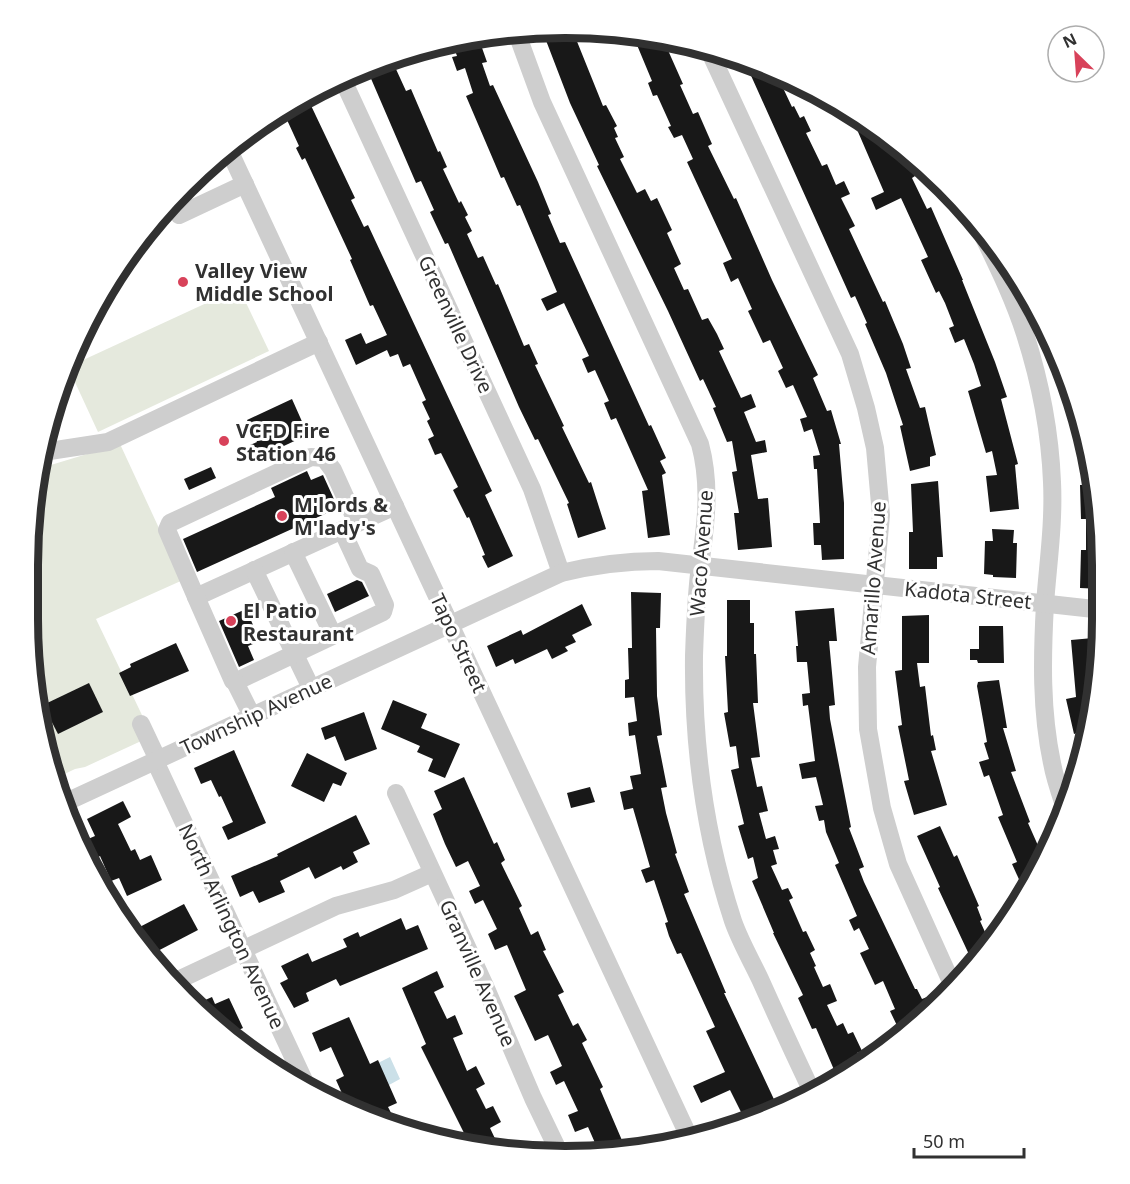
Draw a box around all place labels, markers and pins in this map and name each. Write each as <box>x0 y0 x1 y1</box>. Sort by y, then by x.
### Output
place label: Valley View Middle School <box>195 257 334 307</box>
marker: Valley View Middle School <box>176 275 190 289</box>
place label: VCFD Fire Station 46 <box>236 417 336 467</box>
marker: VCFD Fire Station 46 <box>217 434 231 448</box>
place label: M'lords & M'lady's <box>294 491 388 541</box>
marker: M'lords & M'lady's <box>275 509 289 523</box>
place label: El Patio Restaurant <box>243 597 354 647</box>
marker: El Patio Restaurant <box>224 614 238 628</box>

